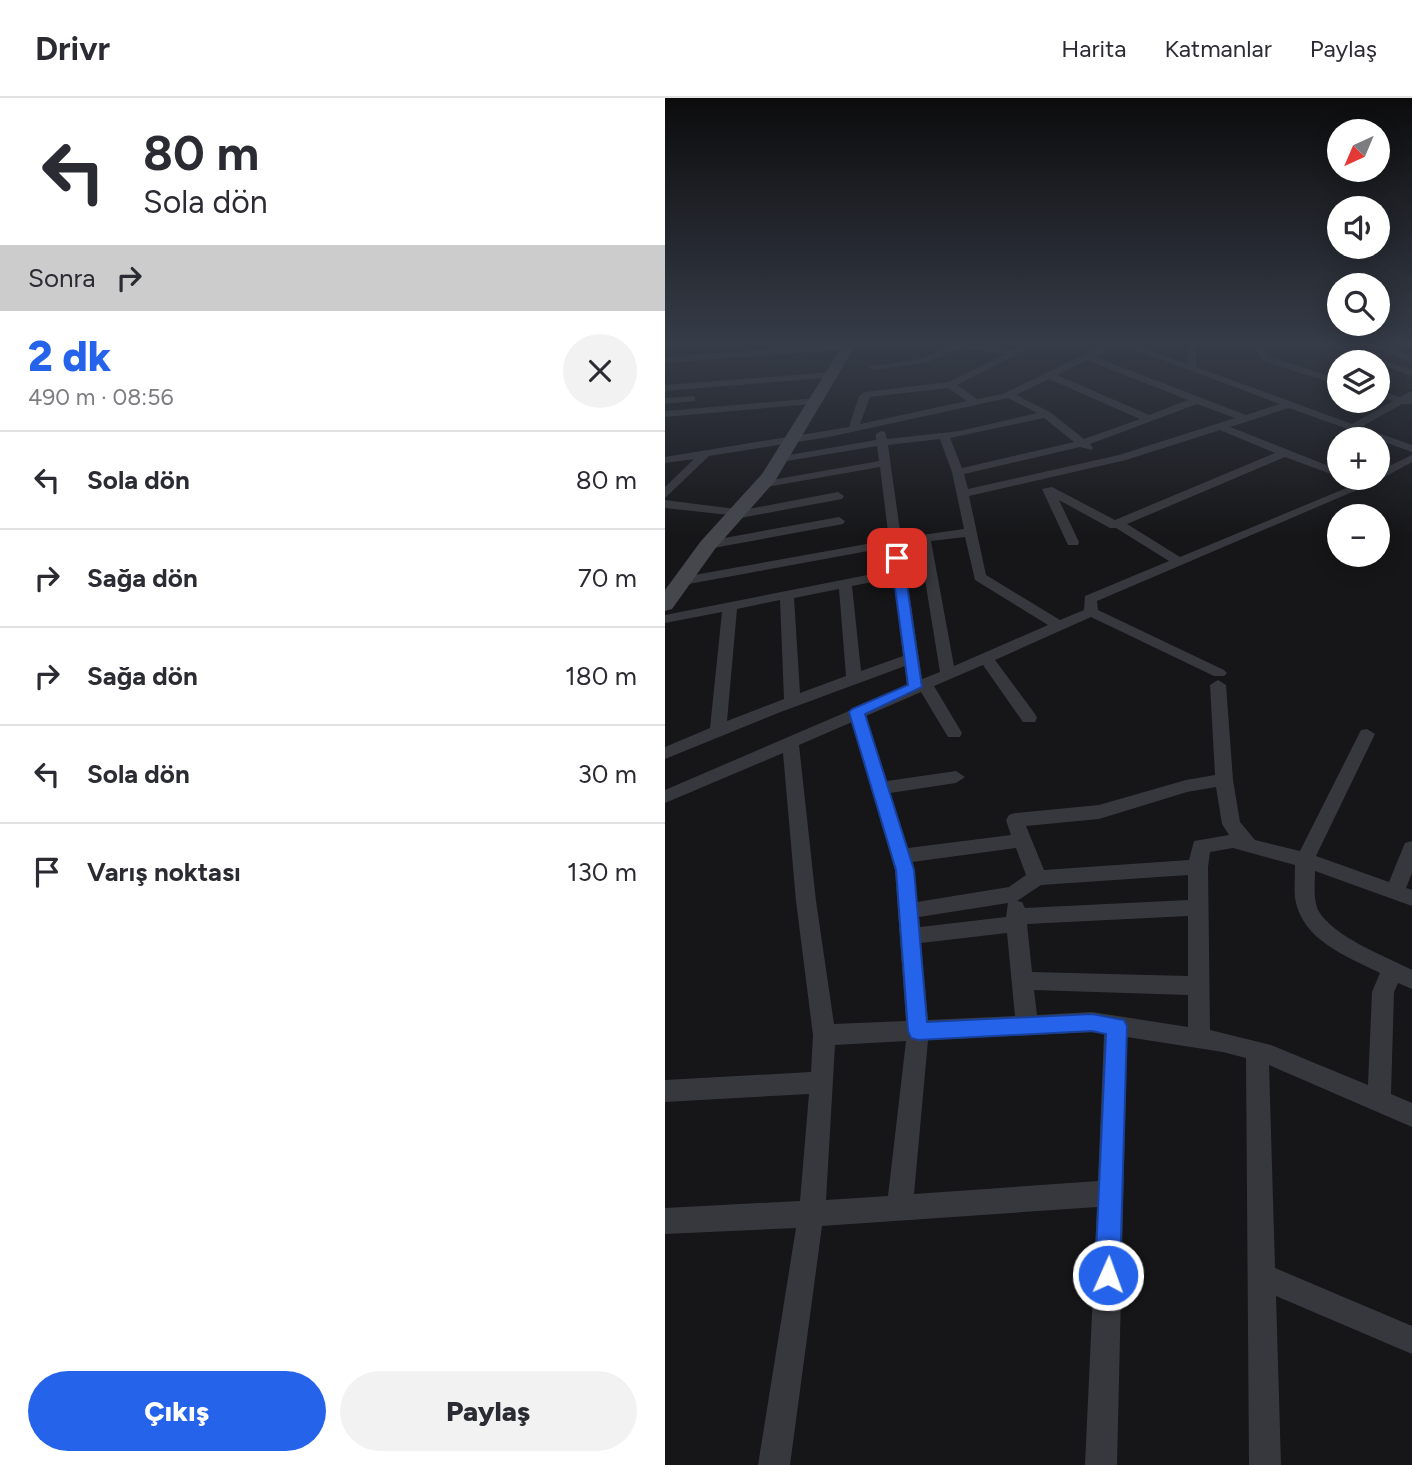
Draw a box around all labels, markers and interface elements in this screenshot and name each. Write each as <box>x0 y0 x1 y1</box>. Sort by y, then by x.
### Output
text: Drivr <box>35 29 110 68</box>
text: Harita <box>1061 34 1126 63</box>
text: Katmanlar <box>1164 34 1272 63</box>
text: Paylaş <box>1310 34 1377 63</box>
north arrow <box>1327 119 1389 182</box>
map controls <box>1327 119 1390 567</box>
text: 80 m <box>143 123 259 182</box>
icon: left <box>28 126 119 217</box>
text: Sola dön <box>143 183 268 221</box>
button: sound <box>1327 196 1390 259</box>
icon: right <box>110 259 148 297</box>
text: Sonra <box>28 262 96 294</box>
button: search <box>1327 273 1390 336</box>
text: 2 dk <box>28 331 111 382</box>
button: close <box>563 334 637 408</box>
button: layers <box>1327 350 1390 413</box>
text: 490 m · 08:56 <box>28 383 173 411</box>
button: + <box>1327 427 1390 490</box>
icon: left <box>28 461 66 499</box>
text: Sola dön <box>87 464 190 496</box>
text: 80 m <box>576 464 637 496</box>
button: − <box>1327 504 1390 567</box>
pin <box>867 528 927 588</box>
icon: arrive <box>878 539 916 577</box>
icon: right <box>28 559 66 597</box>
text: Sağa dön <box>87 562 198 594</box>
text: 70 m <box>578 562 637 594</box>
icon: right <box>28 657 66 695</box>
text: Sağa dön <box>87 660 198 692</box>
text: 180 m <box>565 660 637 692</box>
icon: left <box>28 755 66 793</box>
text: Sola dön <box>87 758 190 790</box>
text: 30 m <box>578 758 637 790</box>
icon: arrive <box>28 853 66 891</box>
text: Varış noktası <box>87 856 241 888</box>
text: 130 m <box>567 856 637 888</box>
position arrow <box>1071 1238 1145 1312</box>
button: Çıkış <box>28 1371 326 1451</box>
button: Paylaş <box>340 1371 637 1451</box>

